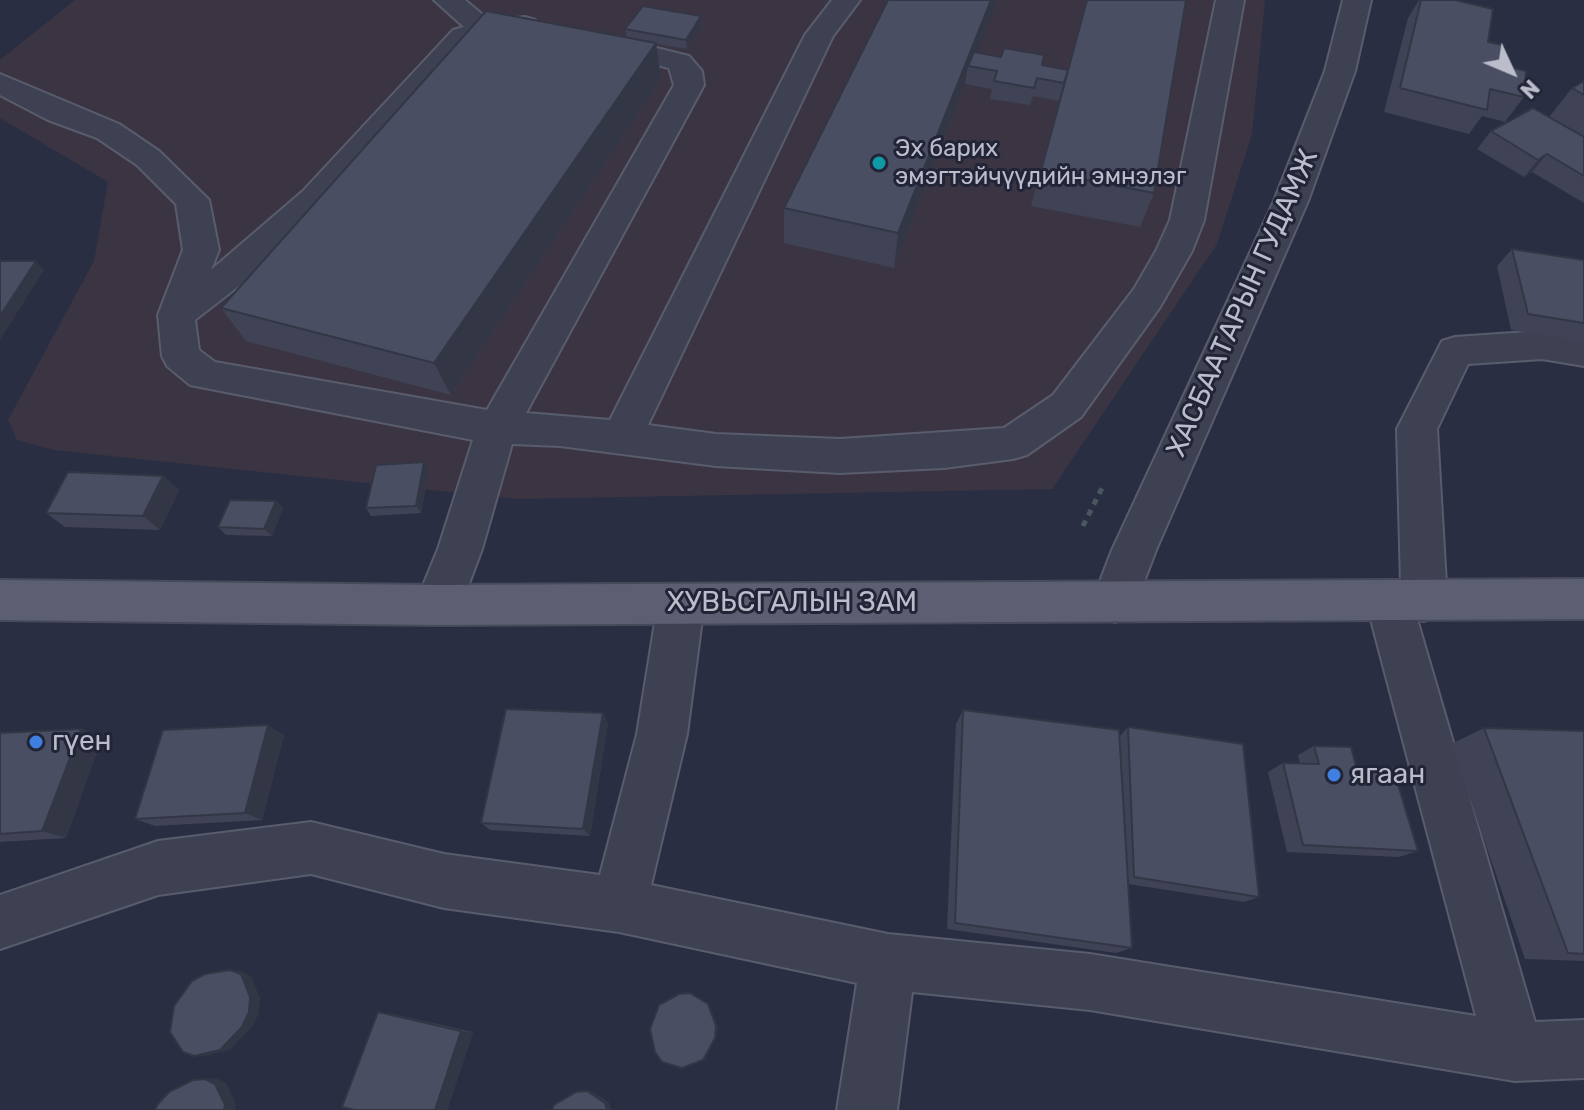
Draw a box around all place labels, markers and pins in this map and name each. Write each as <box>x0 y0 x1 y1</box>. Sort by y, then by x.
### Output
place label: Эх барих эмэгтэйчүүдийн эмнэлэг <box>895 135 1186 191</box>
marker: Эх барих эмэгтэйчүүдийн эмнэлэг <box>870 154 888 172</box>
place label: гүен <box>52 725 112 759</box>
marker: гүен <box>27 733 45 751</box>
place label: ягаан <box>1350 758 1425 792</box>
marker: ягаан <box>1325 766 1343 784</box>

